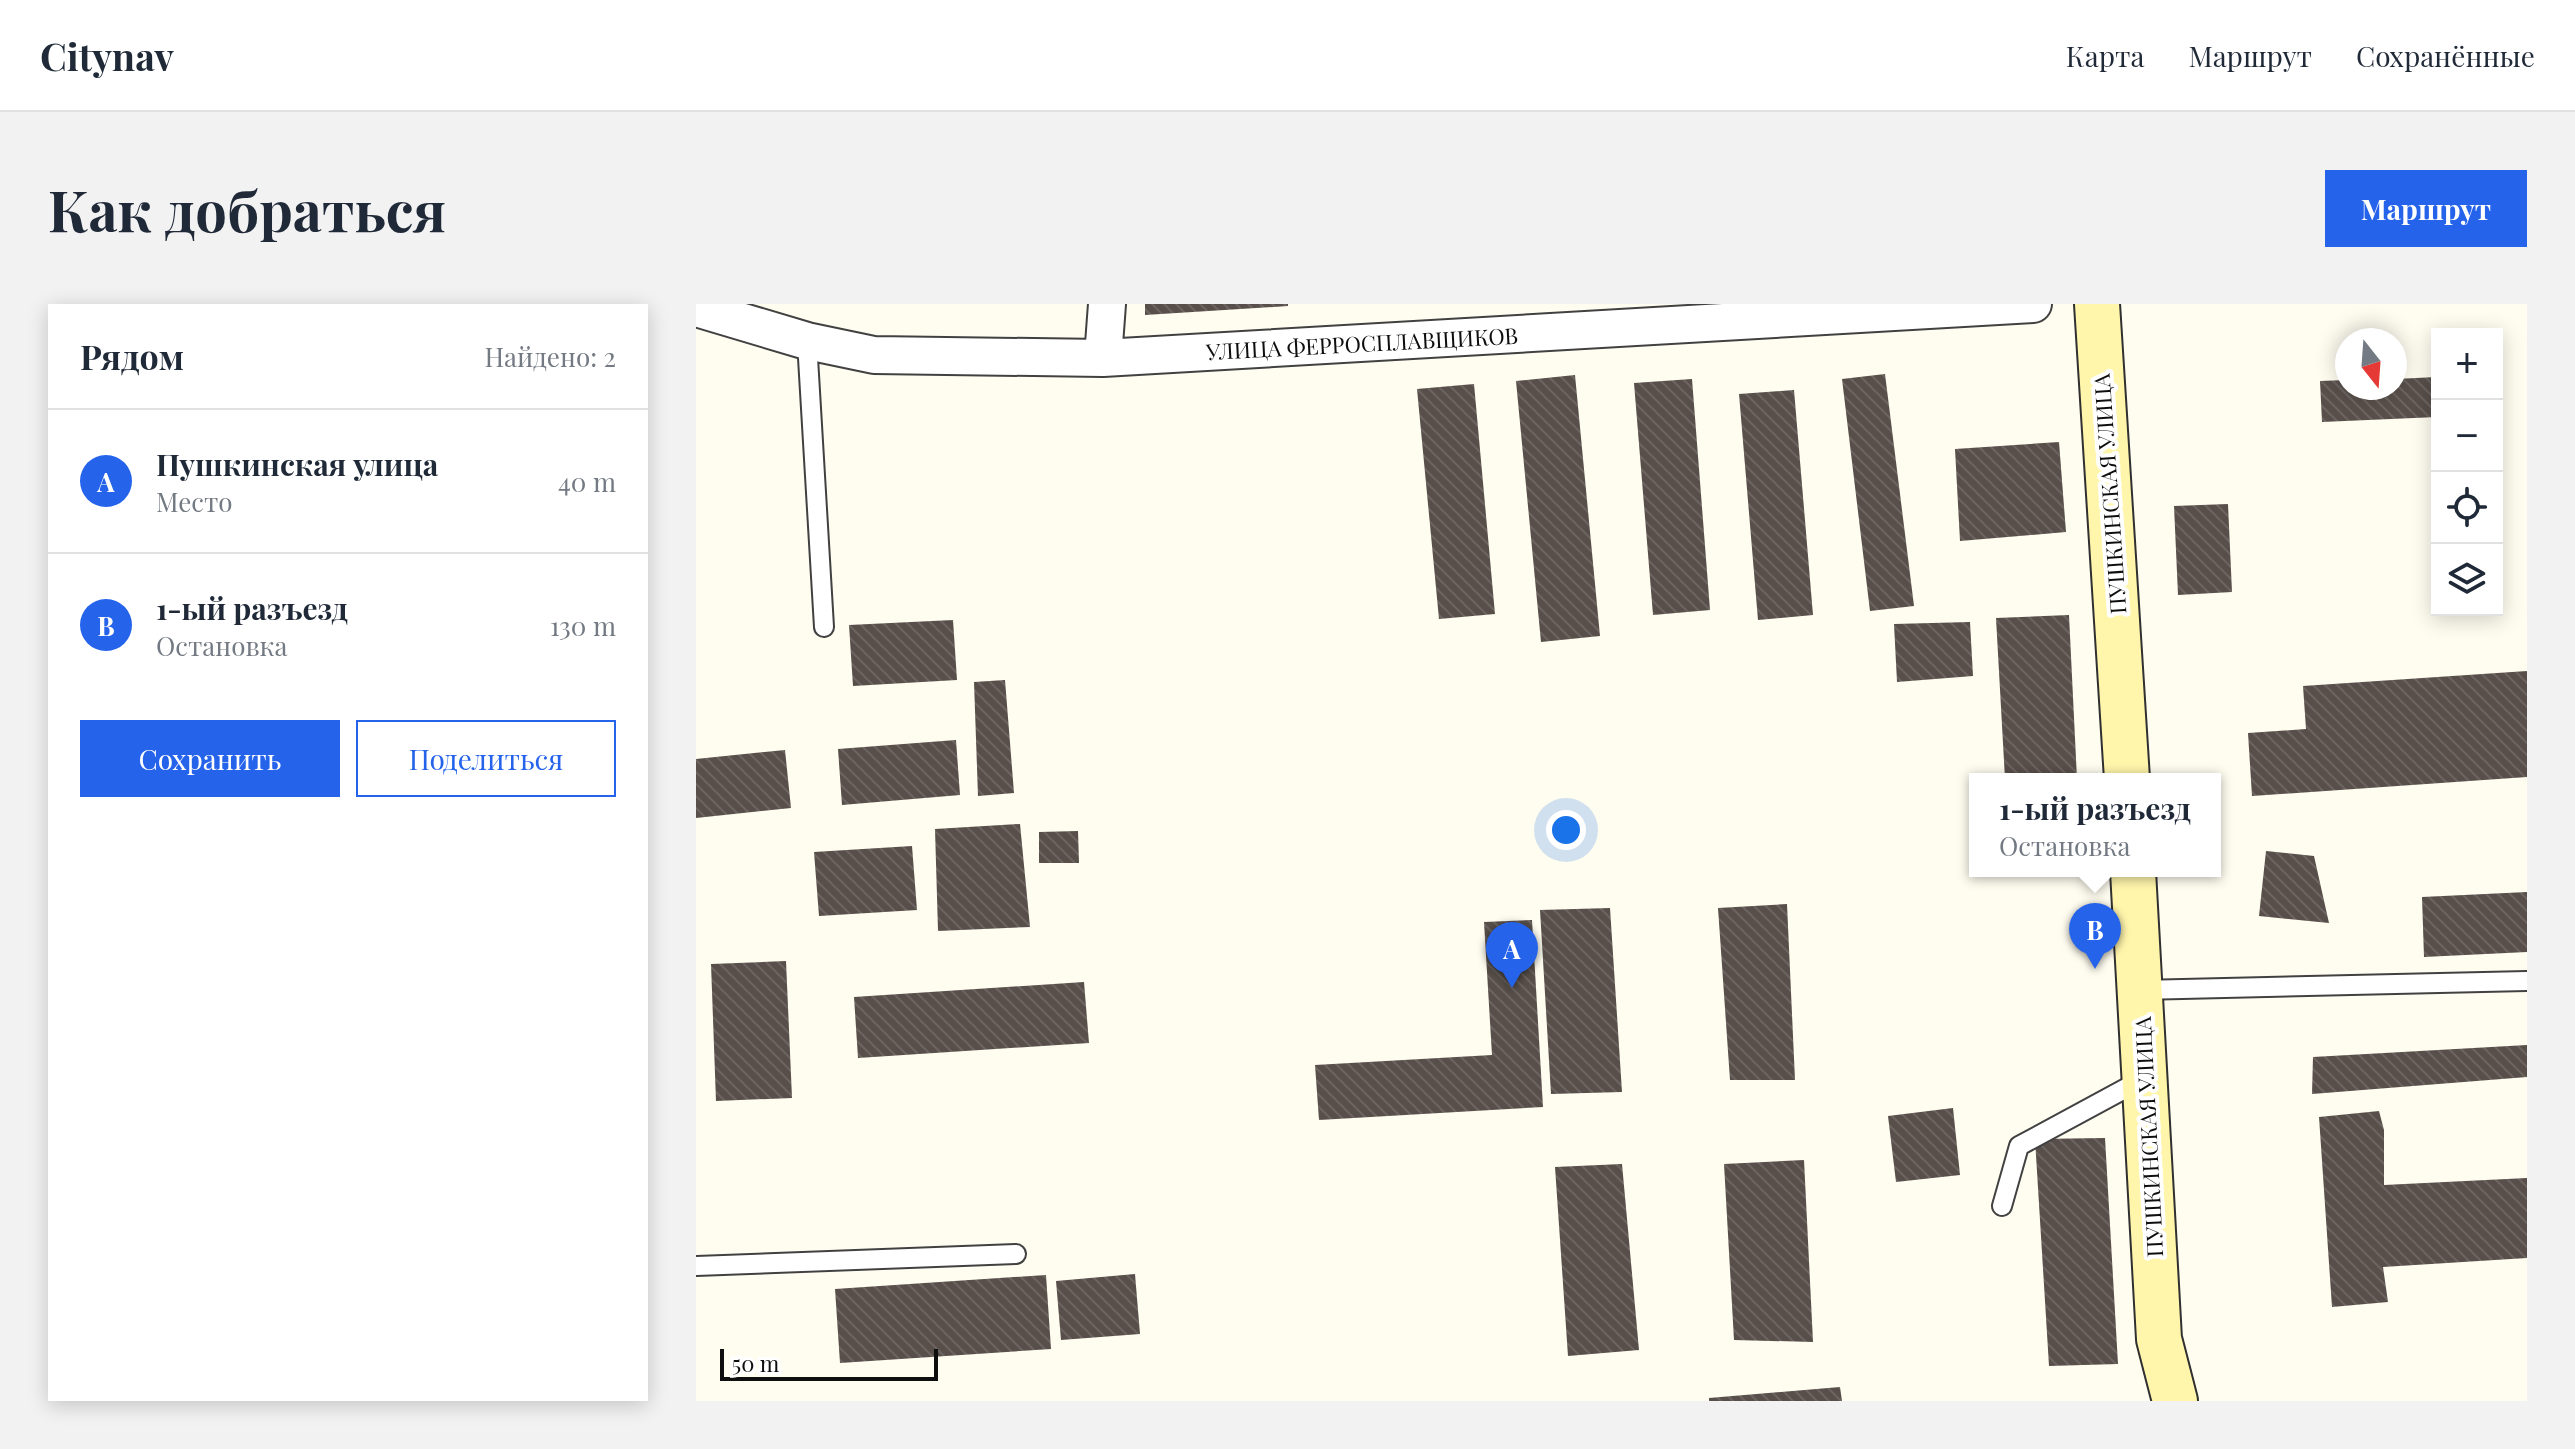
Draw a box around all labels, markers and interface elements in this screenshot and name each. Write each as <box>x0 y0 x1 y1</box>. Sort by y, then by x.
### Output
text: Citynav <box>40 30 174 81</box>
text: Карта <box>2066 37 2144 74</box>
text: Маршрут <box>2188 37 2312 74</box>
text: Сохранённые <box>2356 37 2535 74</box>
button: Маршрут <box>2325 170 2527 247</box>
text: Как добраться <box>48 171 446 246</box>
street label: УЛИЦА ФЕРРОСПЛАВЩИКОВ <box>1204 320 1519 366</box>
north arrow <box>2335 328 2407 400</box>
map controls <box>2431 328 2503 616</box>
button: + <box>2431 328 2503 400</box>
text: Рядом <box>80 333 184 379</box>
text: Найдено: 2 <box>484 339 616 374</box>
street label: ПУШКИНСКАЯ УЛИЦА <box>2086 373 2132 615</box>
button: − <box>2431 400 2503 472</box>
text: Пушкинская улица <box>156 444 438 484</box>
text: A <box>97 464 115 499</box>
text: 40 m <box>558 464 616 499</box>
button: locate <box>2431 472 2503 544</box>
text: Место <box>156 484 233 519</box>
button: layers <box>2431 544 2503 616</box>
text: 1-ый разъезд <box>156 588 348 628</box>
text: B <box>97 608 115 643</box>
text: 130 m <box>550 608 616 643</box>
text: Остановка <box>156 628 287 663</box>
button: Сохранить <box>80 720 340 797</box>
button: Поделиться <box>356 720 616 797</box>
popup <box>1969 773 2221 877</box>
text: 1-ый разъезд <box>1999 788 2191 828</box>
your location <box>1546 810 1586 850</box>
text: Остановка <box>1999 828 2130 863</box>
pin: B <box>2069 903 2121 969</box>
pin: A <box>1486 922 1538 988</box>
street label: ПУШКИНСКАЯ УЛИЦА <box>2127 1016 2169 1258</box>
scale bar <box>720 1345 938 1381</box>
text: 50 m <box>732 1348 779 1378</box>

